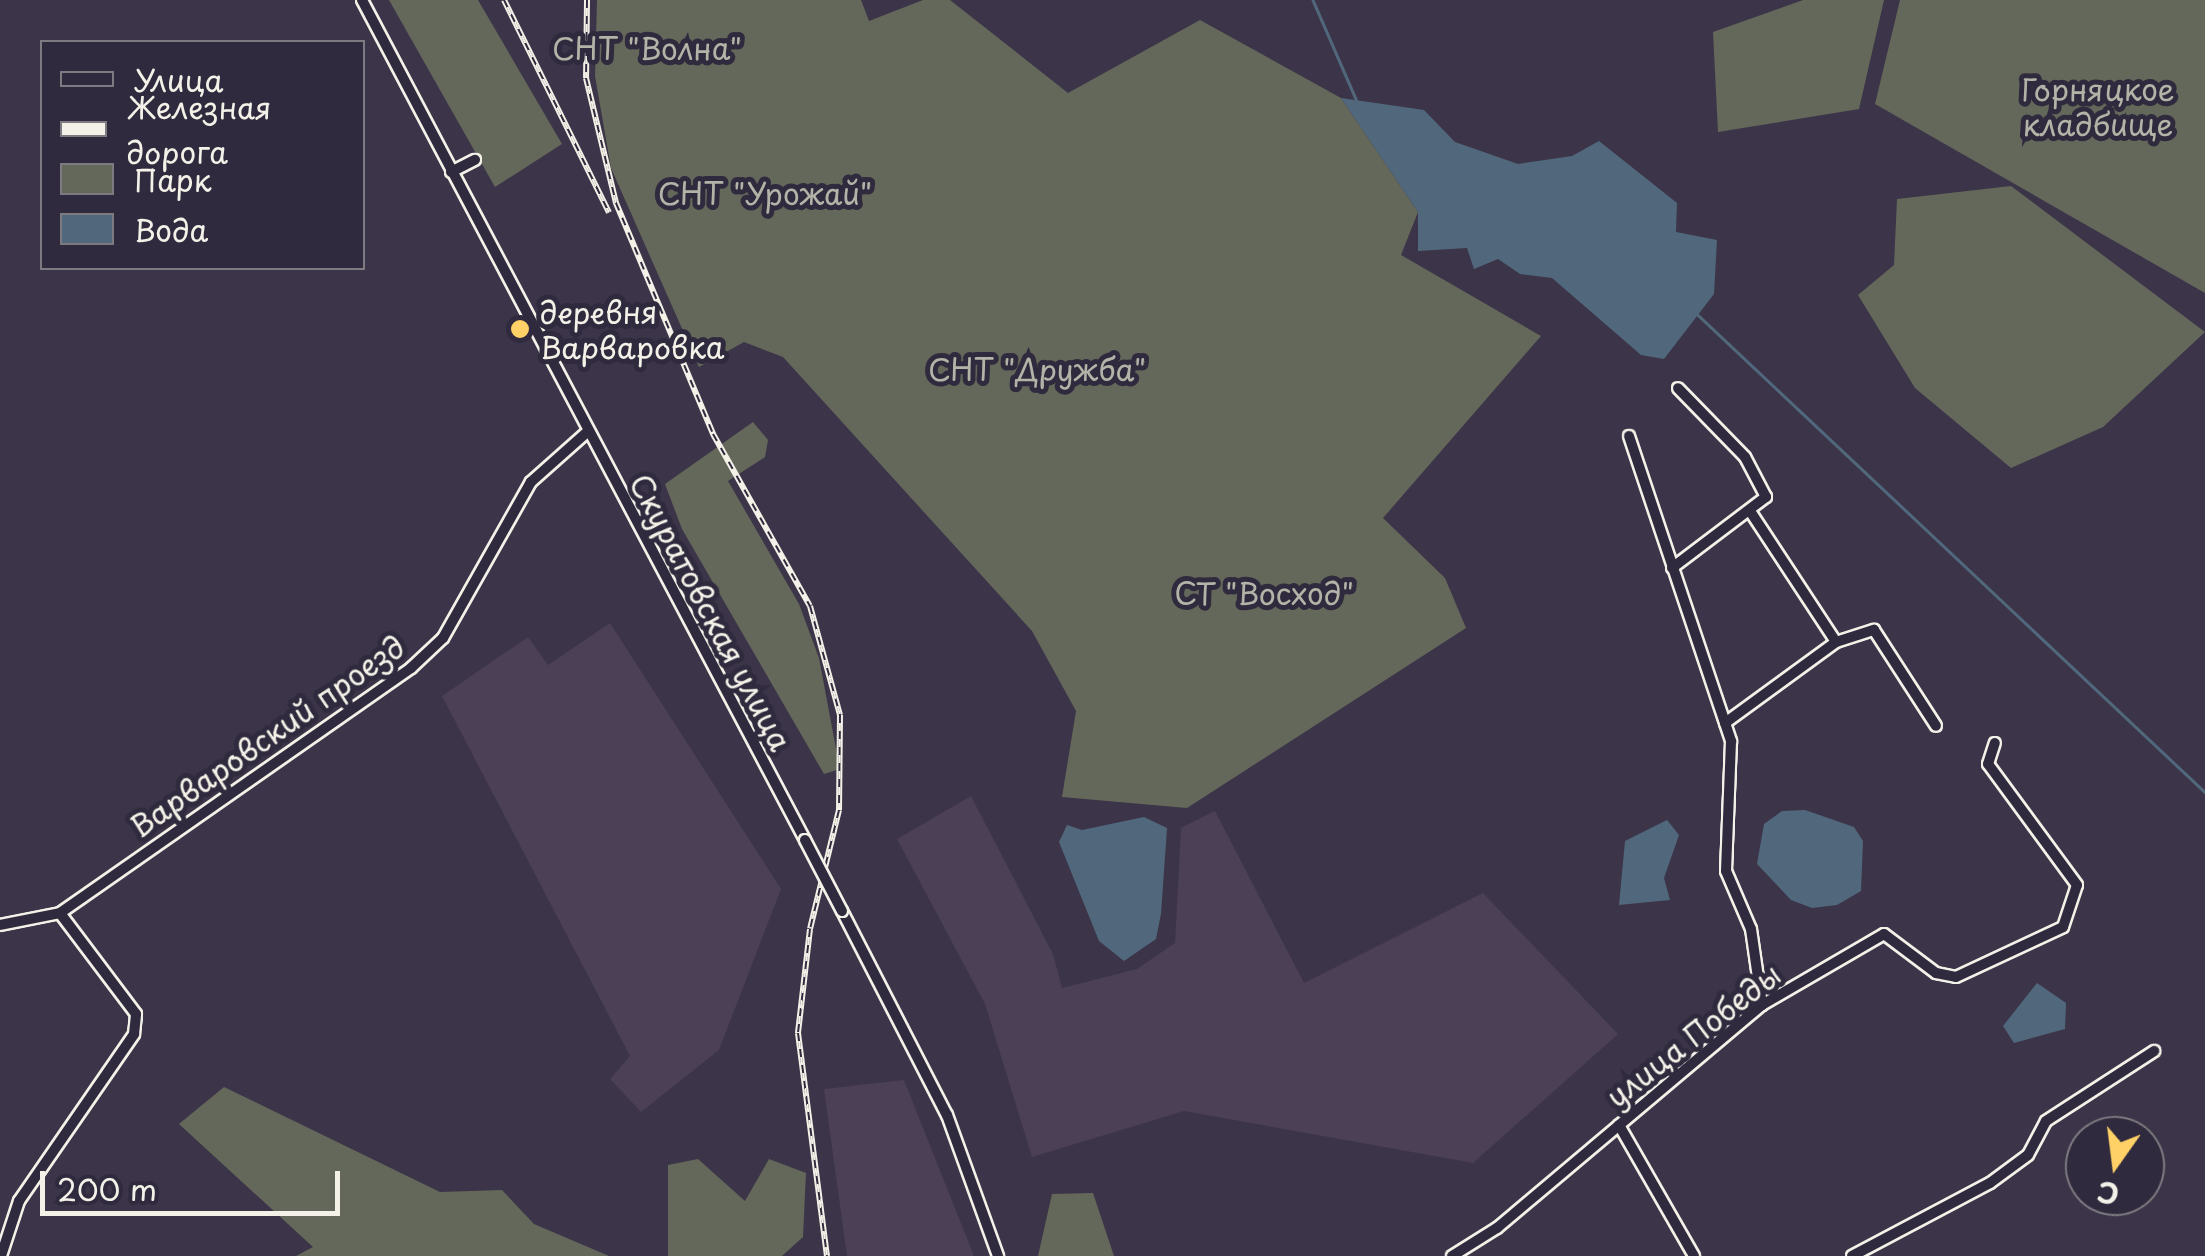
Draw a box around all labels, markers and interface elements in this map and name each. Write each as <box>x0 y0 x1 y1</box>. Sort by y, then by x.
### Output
park label: СНТ "Волна" <box>552 30 742 66</box>
legend <box>40 40 365 270</box>
text: Улица <box>134 57 223 102</box>
park label: Горняцкое кладбище <box>2021 71 2175 142</box>
text: Железная дорога <box>127 84 272 174</box>
text: Парк <box>134 157 211 202</box>
park label: СНТ "Урожай" <box>657 175 873 211</box>
text: Вода <box>134 207 208 252</box>
place label: деревня Варваровка <box>540 294 724 364</box>
marker: деревня Варваровка <box>509 318 531 340</box>
park label: СНТ "Дружба" <box>928 351 1146 387</box>
street label: Скуратовская улица <box>622 467 800 757</box>
park label: СТ "Восход" <box>1174 575 1354 611</box>
street label: Варваровский проезд <box>123 628 411 844</box>
street label: улица Победы <box>1598 955 1788 1115</box>
north arrow <box>2065 1116 2165 1216</box>
scale bar <box>45 1151 345 1213</box>
text: 200 m <box>57 1166 157 1211</box>
text: С <box>2093 1170 2124 1217</box>

